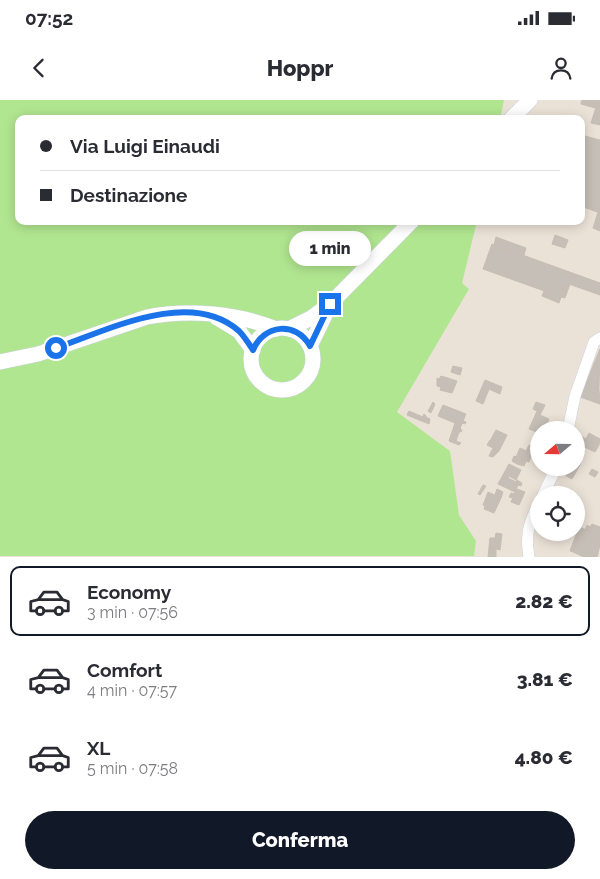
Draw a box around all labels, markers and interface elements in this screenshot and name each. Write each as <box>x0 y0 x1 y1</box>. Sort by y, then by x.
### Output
text: 07:52 <box>25 7 73 29</box>
icon: back <box>25 54 53 82</box>
icon: person <box>547 54 575 82</box>
text: Hoppr <box>267 55 333 81</box>
text: Via Luigi Einaudi <box>70 135 220 157</box>
text: Destinazione <box>70 184 187 206</box>
callout: 1 min <box>289 232 371 266</box>
text: 1 min <box>309 239 351 258</box>
route end <box>319 293 341 315</box>
route start <box>45 337 67 359</box>
north arrow <box>530 421 585 476</box>
map controls <box>530 421 585 541</box>
button: locate <box>530 486 585 541</box>
icon: car <box>27 579 72 624</box>
text: Economy <box>87 581 171 603</box>
text: 2.82 € <box>515 590 573 612</box>
text: 3 min · 07:56 <box>87 603 178 622</box>
icon: car <box>27 657 72 702</box>
text: Comfort <box>87 659 162 681</box>
text: 3.81 € <box>517 668 573 690</box>
text: 4 min · 07:57 <box>87 681 177 700</box>
icon: car <box>27 735 72 780</box>
text: XL <box>87 737 110 759</box>
text: 4.80 € <box>515 746 573 768</box>
text: 5 min · 07:58 <box>87 759 178 778</box>
button: Conferma <box>25 811 575 869</box>

